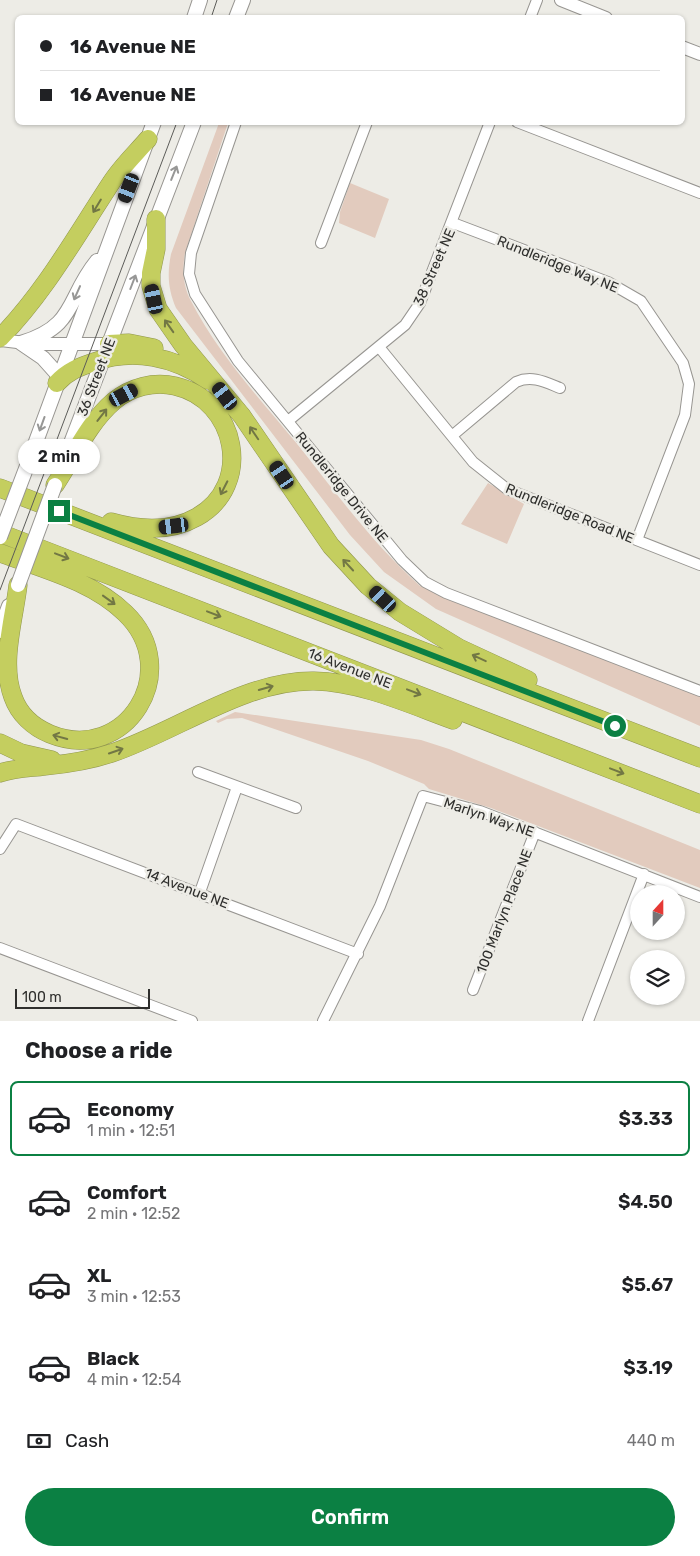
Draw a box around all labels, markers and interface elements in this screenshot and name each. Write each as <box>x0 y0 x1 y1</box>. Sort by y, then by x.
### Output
text: 16 Avenue NE <box>70 35 196 58</box>
text: 16 Avenue NE <box>70 83 196 106</box>
one-way arrow <box>170 166 179 181</box>
car <box>116 171 141 205</box>
one-way arrow <box>92 198 102 212</box>
street label: 38 Street NE <box>410 226 459 309</box>
street label: Rundleridge Way NE <box>495 232 621 297</box>
one-way arrow <box>128 275 138 290</box>
car <box>143 283 164 315</box>
one-way arrow <box>72 285 82 300</box>
one-way arrow <box>164 319 174 333</box>
street label: 36 Street NE <box>74 336 119 419</box>
car <box>209 380 240 412</box>
car <box>107 381 140 409</box>
one-way arrow <box>96 409 107 422</box>
one-way arrow <box>37 416 46 431</box>
one-way arrow <box>248 426 259 440</box>
street label: Rundleridge Drive NE <box>292 428 392 546</box>
callout: 2 min <box>18 438 100 474</box>
text: 2 min <box>38 447 80 466</box>
car <box>267 458 296 492</box>
one-way arrow <box>218 480 228 495</box>
street label: Rundleridge Road NE <box>503 480 637 547</box>
route end <box>48 500 70 522</box>
car <box>158 517 189 535</box>
one-way arrow <box>54 552 69 561</box>
one-way arrow <box>342 559 354 571</box>
car <box>366 583 399 615</box>
one-way arrow <box>102 595 116 605</box>
one-way arrow <box>206 610 221 620</box>
street label: 16 Avenue NE <box>306 645 394 692</box>
one-way arrow <box>472 653 487 663</box>
one-way arrow <box>258 683 274 693</box>
one-way arrow <box>406 688 421 698</box>
route start <box>604 715 626 737</box>
one-way arrow <box>53 731 69 741</box>
one-way arrow <box>108 746 124 755</box>
one-way arrow <box>609 768 624 777</box>
street label: Marlyn Way NE <box>441 794 536 841</box>
street label: 100 Marlyn Place NE <box>473 847 536 976</box>
street label: 14 Avenue NE <box>142 865 231 912</box>
north arrow <box>630 885 685 940</box>
map controls <box>630 885 685 1005</box>
button: layers <box>630 950 685 1005</box>
scale bar <box>15 986 150 1009</box>
text: 100 m <box>22 989 62 1006</box>
text: Choose a ride <box>25 1037 172 1064</box>
icon: car <box>27 1096 72 1141</box>
text: Economy <box>87 1098 174 1121</box>
text: $3.33 <box>619 1107 673 1130</box>
text: 1 min · 12:51 <box>87 1121 175 1140</box>
icon: car <box>27 1179 72 1224</box>
text: Comfort <box>87 1181 167 1204</box>
text: $4.50 <box>618 1190 673 1213</box>
text: 2 min · 12:52 <box>87 1204 180 1223</box>
icon: car <box>27 1262 72 1307</box>
text: XL <box>87 1264 111 1287</box>
text: $5.67 <box>621 1273 673 1296</box>
text: 3 min · 12:53 <box>87 1287 181 1306</box>
icon: car <box>27 1345 72 1390</box>
text: Black <box>87 1347 139 1370</box>
text: $3.19 <box>623 1356 673 1379</box>
text: 4 min · 12:54 <box>87 1370 182 1389</box>
icon: cash <box>25 1427 53 1455</box>
text: Cash <box>65 1429 109 1452</box>
text: 440 m <box>627 1431 675 1450</box>
button: Confirm <box>25 1488 675 1546</box>

